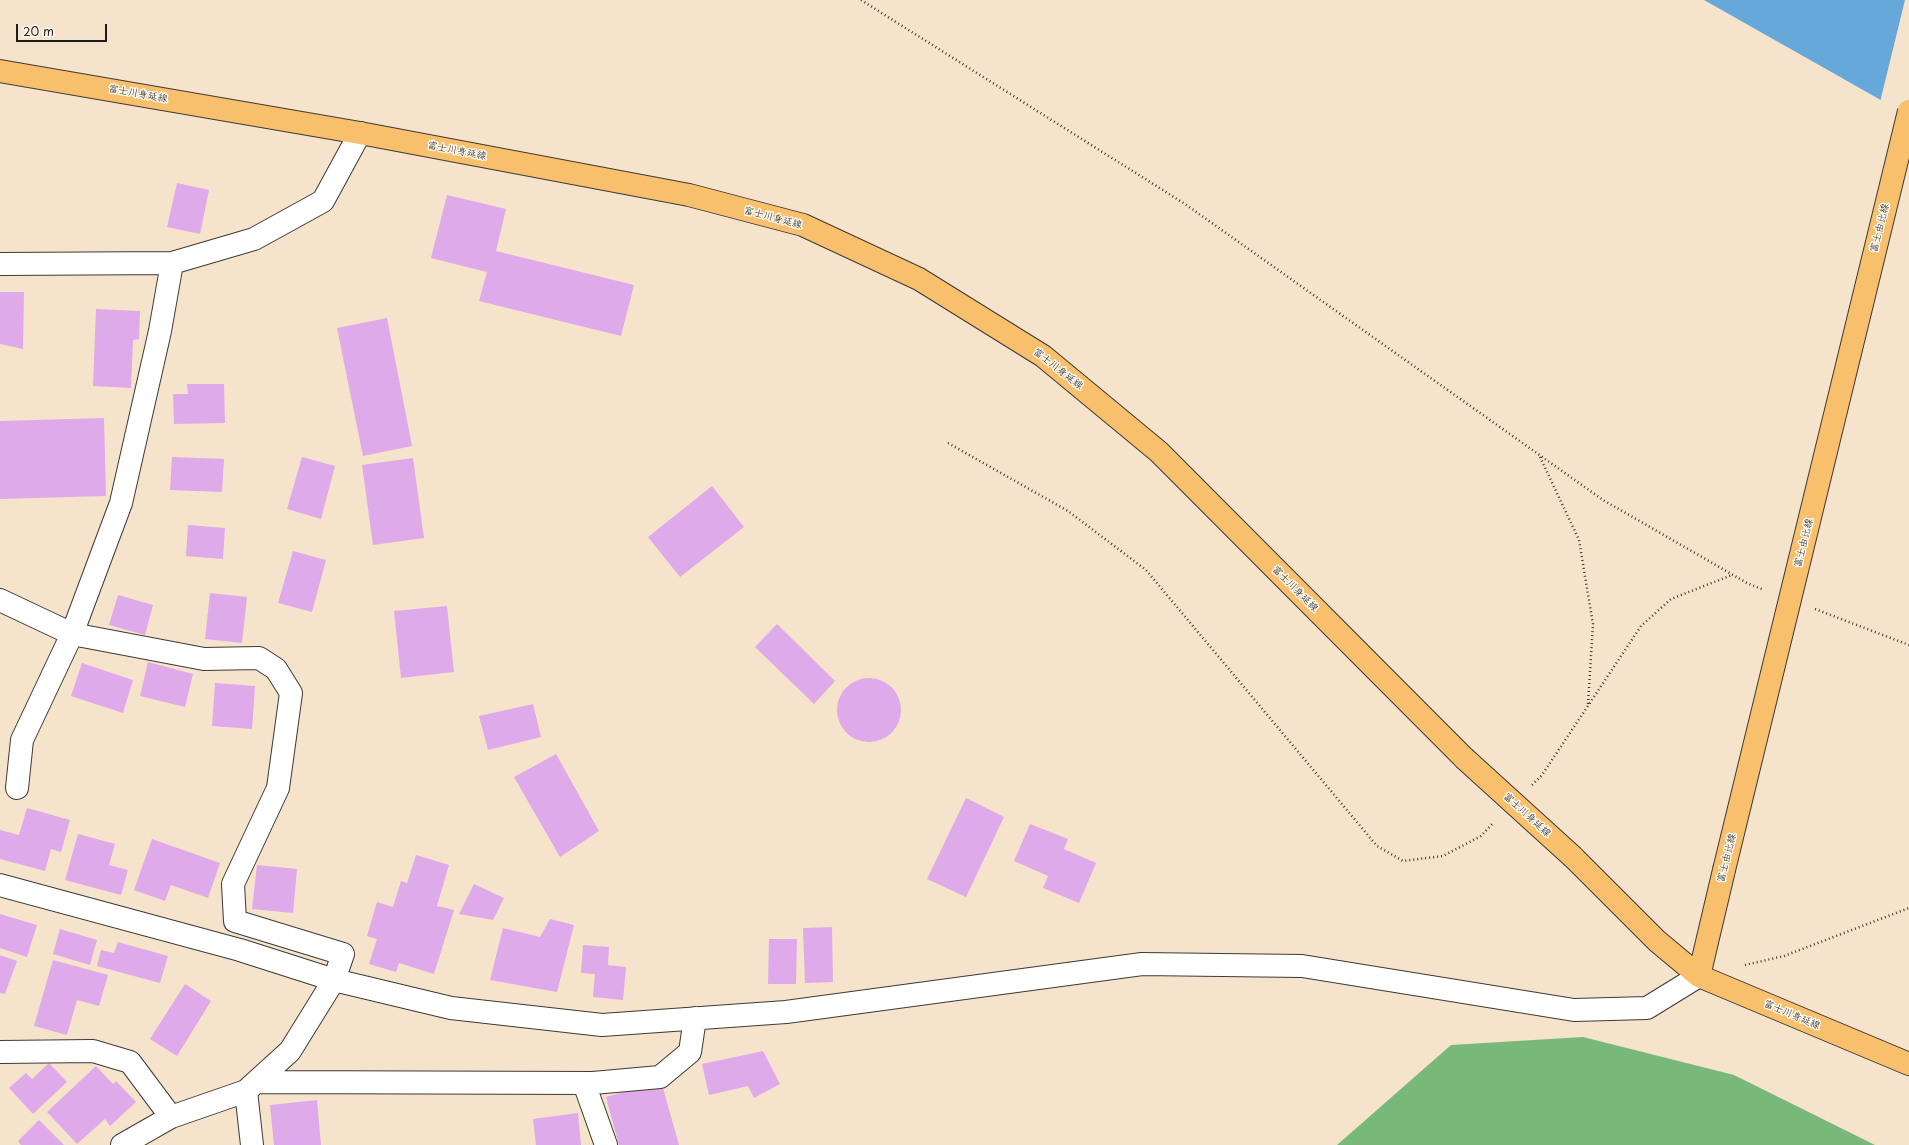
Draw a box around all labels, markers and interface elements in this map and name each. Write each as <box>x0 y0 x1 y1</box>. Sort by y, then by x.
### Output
scale bar <box>18 16 109 42</box>
text: 20 m <box>23 22 54 40</box>
street label: 富士川身延線 <box>107 83 169 105</box>
street label: 富士川身延線 <box>426 139 488 163</box>
street label: 富士由比線 <box>1868 202 1892 254</box>
street label: 富士川身延線 <box>742 204 804 232</box>
street label: 富士川身延線 <box>1031 346 1085 392</box>
street label: 富士由比線 <box>1792 517 1816 569</box>
street label: 富士川身延線 <box>1270 564 1320 614</box>
street label: 富士川身延線 <box>1501 790 1553 840</box>
street label: 富士由比線 <box>1715 832 1739 884</box>
street label: 富士川身延線 <box>1762 998 1822 1032</box>

